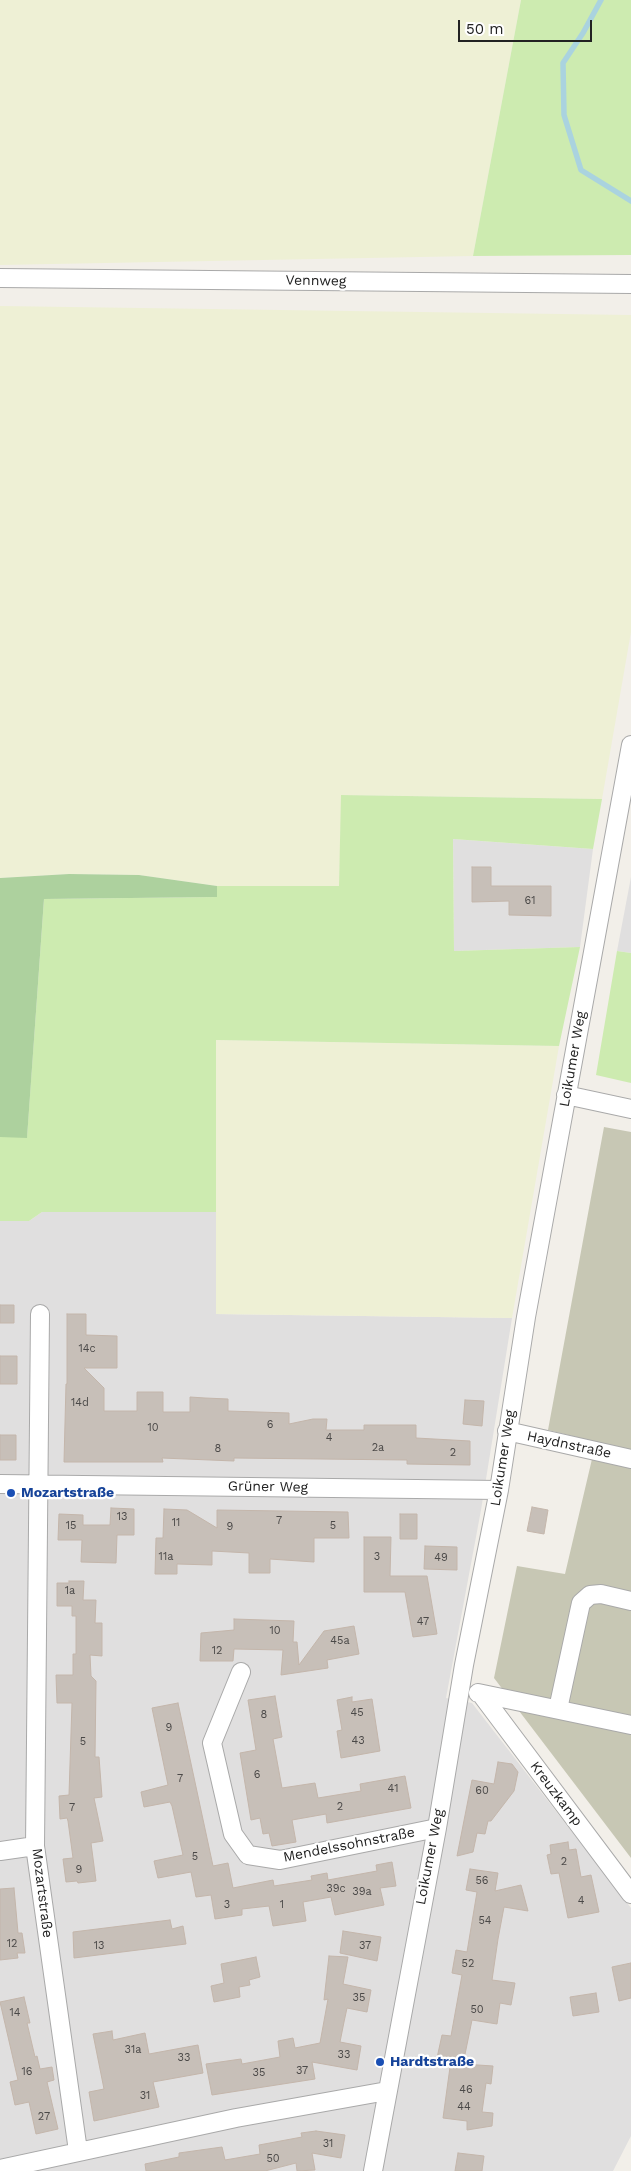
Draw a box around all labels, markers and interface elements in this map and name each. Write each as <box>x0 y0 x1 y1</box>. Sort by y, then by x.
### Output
scale bar <box>461 10 595 42</box>
text: 50 m <box>466 20 503 38</box>
street label: Vennweg <box>285 272 347 290</box>
house number: 61 <box>525 894 535 908</box>
street label: Loikumer Weg <box>556 1010 590 1108</box>
house number: 14c <box>78 1342 96 1356</box>
house number: 14d <box>71 1396 89 1410</box>
street label: Loikumer Weg <box>487 1409 519 1507</box>
house number: 6 <box>267 1418 273 1432</box>
house number: 10 <box>147 1421 159 1435</box>
street label: Haydnstraße <box>525 1428 613 1462</box>
house number: 4 <box>326 1431 332 1445</box>
house number: 2a <box>372 1441 384 1455</box>
house number: 8 <box>215 1442 221 1456</box>
house number: 2 <box>450 1446 456 1460</box>
street label: Grüner Weg <box>228 1478 308 1496</box>
place label: Mozartstraße <box>21 1485 114 1501</box>
marker: Mozartstraße <box>5 1487 17 1499</box>
house number: 13 <box>117 1510 127 1524</box>
house number: 7 <box>276 1514 282 1528</box>
house number: 11 <box>172 1516 180 1530</box>
house number: 15 <box>66 1519 76 1533</box>
house number: 5 <box>330 1519 336 1533</box>
house number: 9 <box>227 1520 233 1534</box>
house number: 11a <box>159 1550 173 1564</box>
house number: 3 <box>374 1550 380 1564</box>
house number: 49 <box>434 1551 448 1565</box>
house number: 1a <box>65 1584 75 1598</box>
house number: 47 <box>417 1615 429 1629</box>
house number: 10 <box>269 1624 281 1638</box>
house number: 45a <box>330 1634 350 1648</box>
house number: 12 <box>212 1644 222 1658</box>
house number: 45 <box>350 1706 364 1720</box>
house number: 8 <box>261 1708 267 1722</box>
house number: 9 <box>166 1721 172 1735</box>
house number: 43 <box>351 1734 365 1748</box>
house number: 5 <box>80 1735 86 1749</box>
street label: Kreuzkamp <box>526 1758 586 1830</box>
house number: 6 <box>254 1768 260 1782</box>
house number: 7 <box>177 1772 183 1786</box>
house number: 41 <box>388 1782 398 1796</box>
house number: 60 <box>475 1784 489 1798</box>
house number: 2 <box>337 1800 343 1814</box>
house number: 7 <box>69 1801 75 1815</box>
street label: Loikumer Weg <box>412 1808 448 1906</box>
street label: Mendelssohnstraße <box>282 1824 416 1866</box>
street label: Mozartstraße <box>28 1847 56 1939</box>
house number: 5 <box>192 1850 198 1864</box>
house number: 2 <box>561 1855 567 1869</box>
house number: 9 <box>76 1863 82 1877</box>
house number: 56 <box>475 1874 489 1888</box>
house number: 39c <box>326 1882 346 1896</box>
house number: 39a <box>352 1885 372 1899</box>
house number: 4 <box>578 1894 584 1908</box>
house number: 3 <box>224 1898 230 1912</box>
house number: 1 <box>280 1898 284 1912</box>
house number: 54 <box>478 1914 492 1928</box>
house number: 12 <box>7 1937 17 1951</box>
house number: 13 <box>94 1939 104 1953</box>
house number: 37 <box>359 1939 371 1953</box>
house number: 52 <box>462 1957 474 1971</box>
house number: 35 <box>353 1991 365 2005</box>
house number: 50 <box>470 2003 484 2017</box>
house number: 14 <box>9 2006 21 2020</box>
house number: 31a <box>125 2043 141 2057</box>
house number: 33 <box>338 2048 350 2062</box>
house number: 33 <box>178 2051 190 2065</box>
place label: Hardtstraße <box>390 2054 474 2070</box>
marker: Hardtstraße <box>374 2056 386 2068</box>
house number: 37 <box>296 2064 308 2078</box>
house number: 16 <box>22 2065 32 2079</box>
house number: 35 <box>253 2066 265 2080</box>
house number: 46 <box>459 2083 473 2097</box>
house number: 31 <box>140 2089 150 2103</box>
house number: 44 <box>457 2100 471 2114</box>
house number: 27 <box>38 2110 50 2124</box>
house number: 31 <box>323 2137 333 2151</box>
house number: 50 <box>266 2152 280 2166</box>

